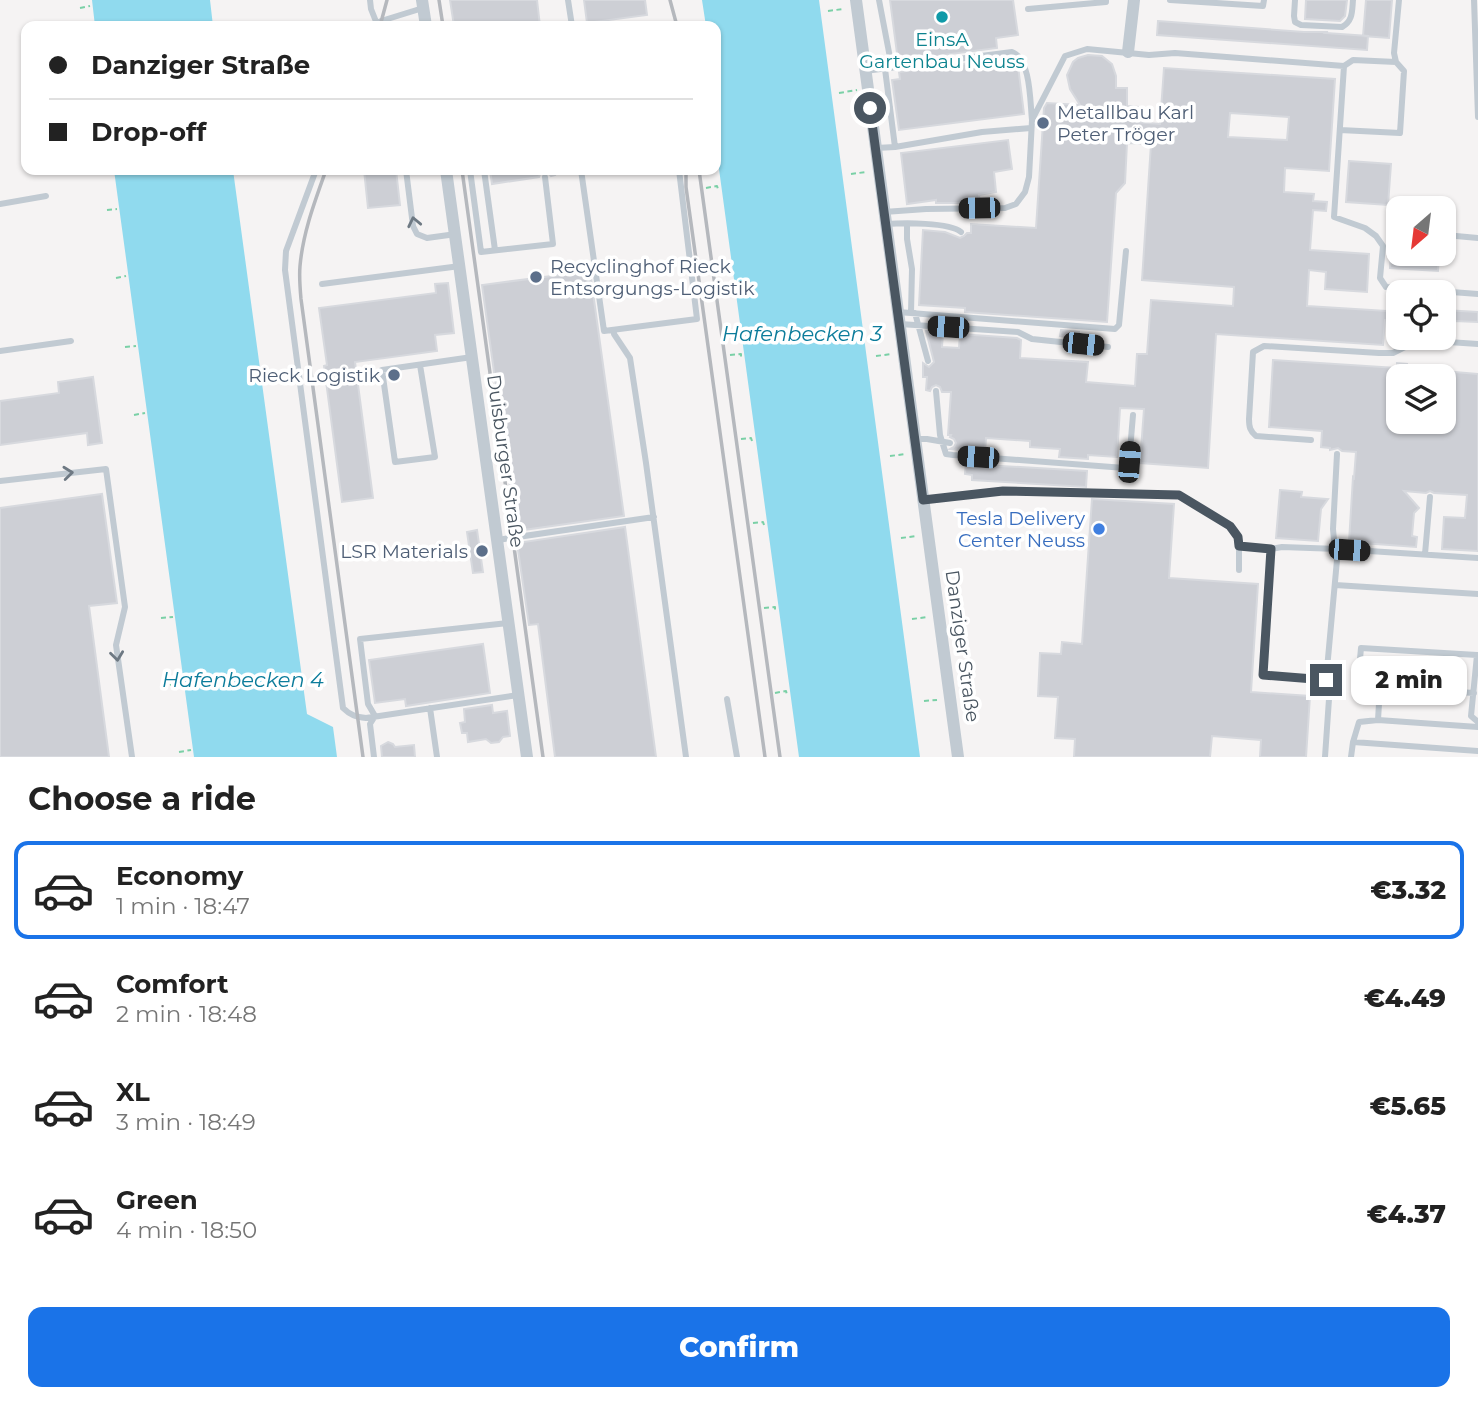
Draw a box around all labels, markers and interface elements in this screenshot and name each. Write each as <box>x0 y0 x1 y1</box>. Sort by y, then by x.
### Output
marker: EinsA Gartenbau Neuss <box>934 9 950 25</box>
place label: EinsA Gartenbau Neuss <box>859 28 1025 73</box>
text: Danziger Straße <box>91 49 310 81</box>
route start <box>854 92 886 124</box>
place label: Metallbau Karl Peter Tröger <box>1057 101 1194 146</box>
marker: Metallbau Karl Peter Tröger <box>1035 115 1051 131</box>
text: Drop-off <box>91 116 206 148</box>
north arrow <box>1386 196 1456 266</box>
map controls <box>1386 196 1456 434</box>
car <box>958 197 1001 219</box>
one-way arrow <box>407 216 422 228</box>
place label: Recyclinghof Rieck Entsorgungs-Logistik <box>550 255 755 300</box>
marker: Recyclinghof Rieck Entsorgungs-Logistik <box>528 269 544 285</box>
button: locate <box>1386 280 1456 350</box>
car <box>927 315 970 339</box>
water label: Hafenbecken 3 <box>722 321 883 346</box>
car <box>1062 331 1105 357</box>
place label: Rieck Logistik <box>248 364 381 387</box>
button: layers <box>1386 364 1456 434</box>
marker: Rieck Logistik <box>386 367 402 383</box>
street label: Duisburger Straße <box>482 373 529 549</box>
car <box>1118 440 1141 484</box>
car <box>957 445 1000 469</box>
one-way arrow <box>62 466 74 481</box>
place label: Tesla Delivery Center Neuss <box>956 507 1086 552</box>
marker: Tesla Delivery Center Neuss <box>1091 521 1107 537</box>
car <box>1328 538 1371 562</box>
place label: LSR Materials <box>340 540 468 563</box>
marker: LSR Materials <box>474 543 490 559</box>
street label: Danziger Straße <box>940 569 985 724</box>
one-way arrow <box>110 650 125 662</box>
callout: 2 min <box>1350 656 1466 704</box>
route end <box>1310 664 1342 696</box>
text: 2 min <box>1375 666 1443 694</box>
water label: Hafenbecken 4 <box>162 667 324 692</box>
text: Choose a ride <box>28 779 256 818</box>
icon: car <box>32 859 95 922</box>
text: Economy <box>116 860 243 892</box>
text: €3.32 <box>1370 874 1446 906</box>
text: 1 min · 18:47 <box>116 892 250 920</box>
icon: car <box>32 967 95 1030</box>
text: Comfort <box>116 968 228 1000</box>
text: €4.49 <box>1364 982 1446 1014</box>
text: 2 min · 18:48 <box>116 1000 257 1028</box>
icon: car <box>32 1075 95 1138</box>
text: XL <box>116 1076 150 1108</box>
text: €5.65 <box>1370 1090 1446 1122</box>
text: 3 min · 18:49 <box>116 1108 256 1136</box>
icon: car <box>32 1183 95 1246</box>
text: Green <box>116 1184 198 1216</box>
text: €4.37 <box>1367 1198 1446 1230</box>
text: 4 min · 18:50 <box>116 1216 257 1244</box>
button: Confirm <box>28 1307 1450 1387</box>

